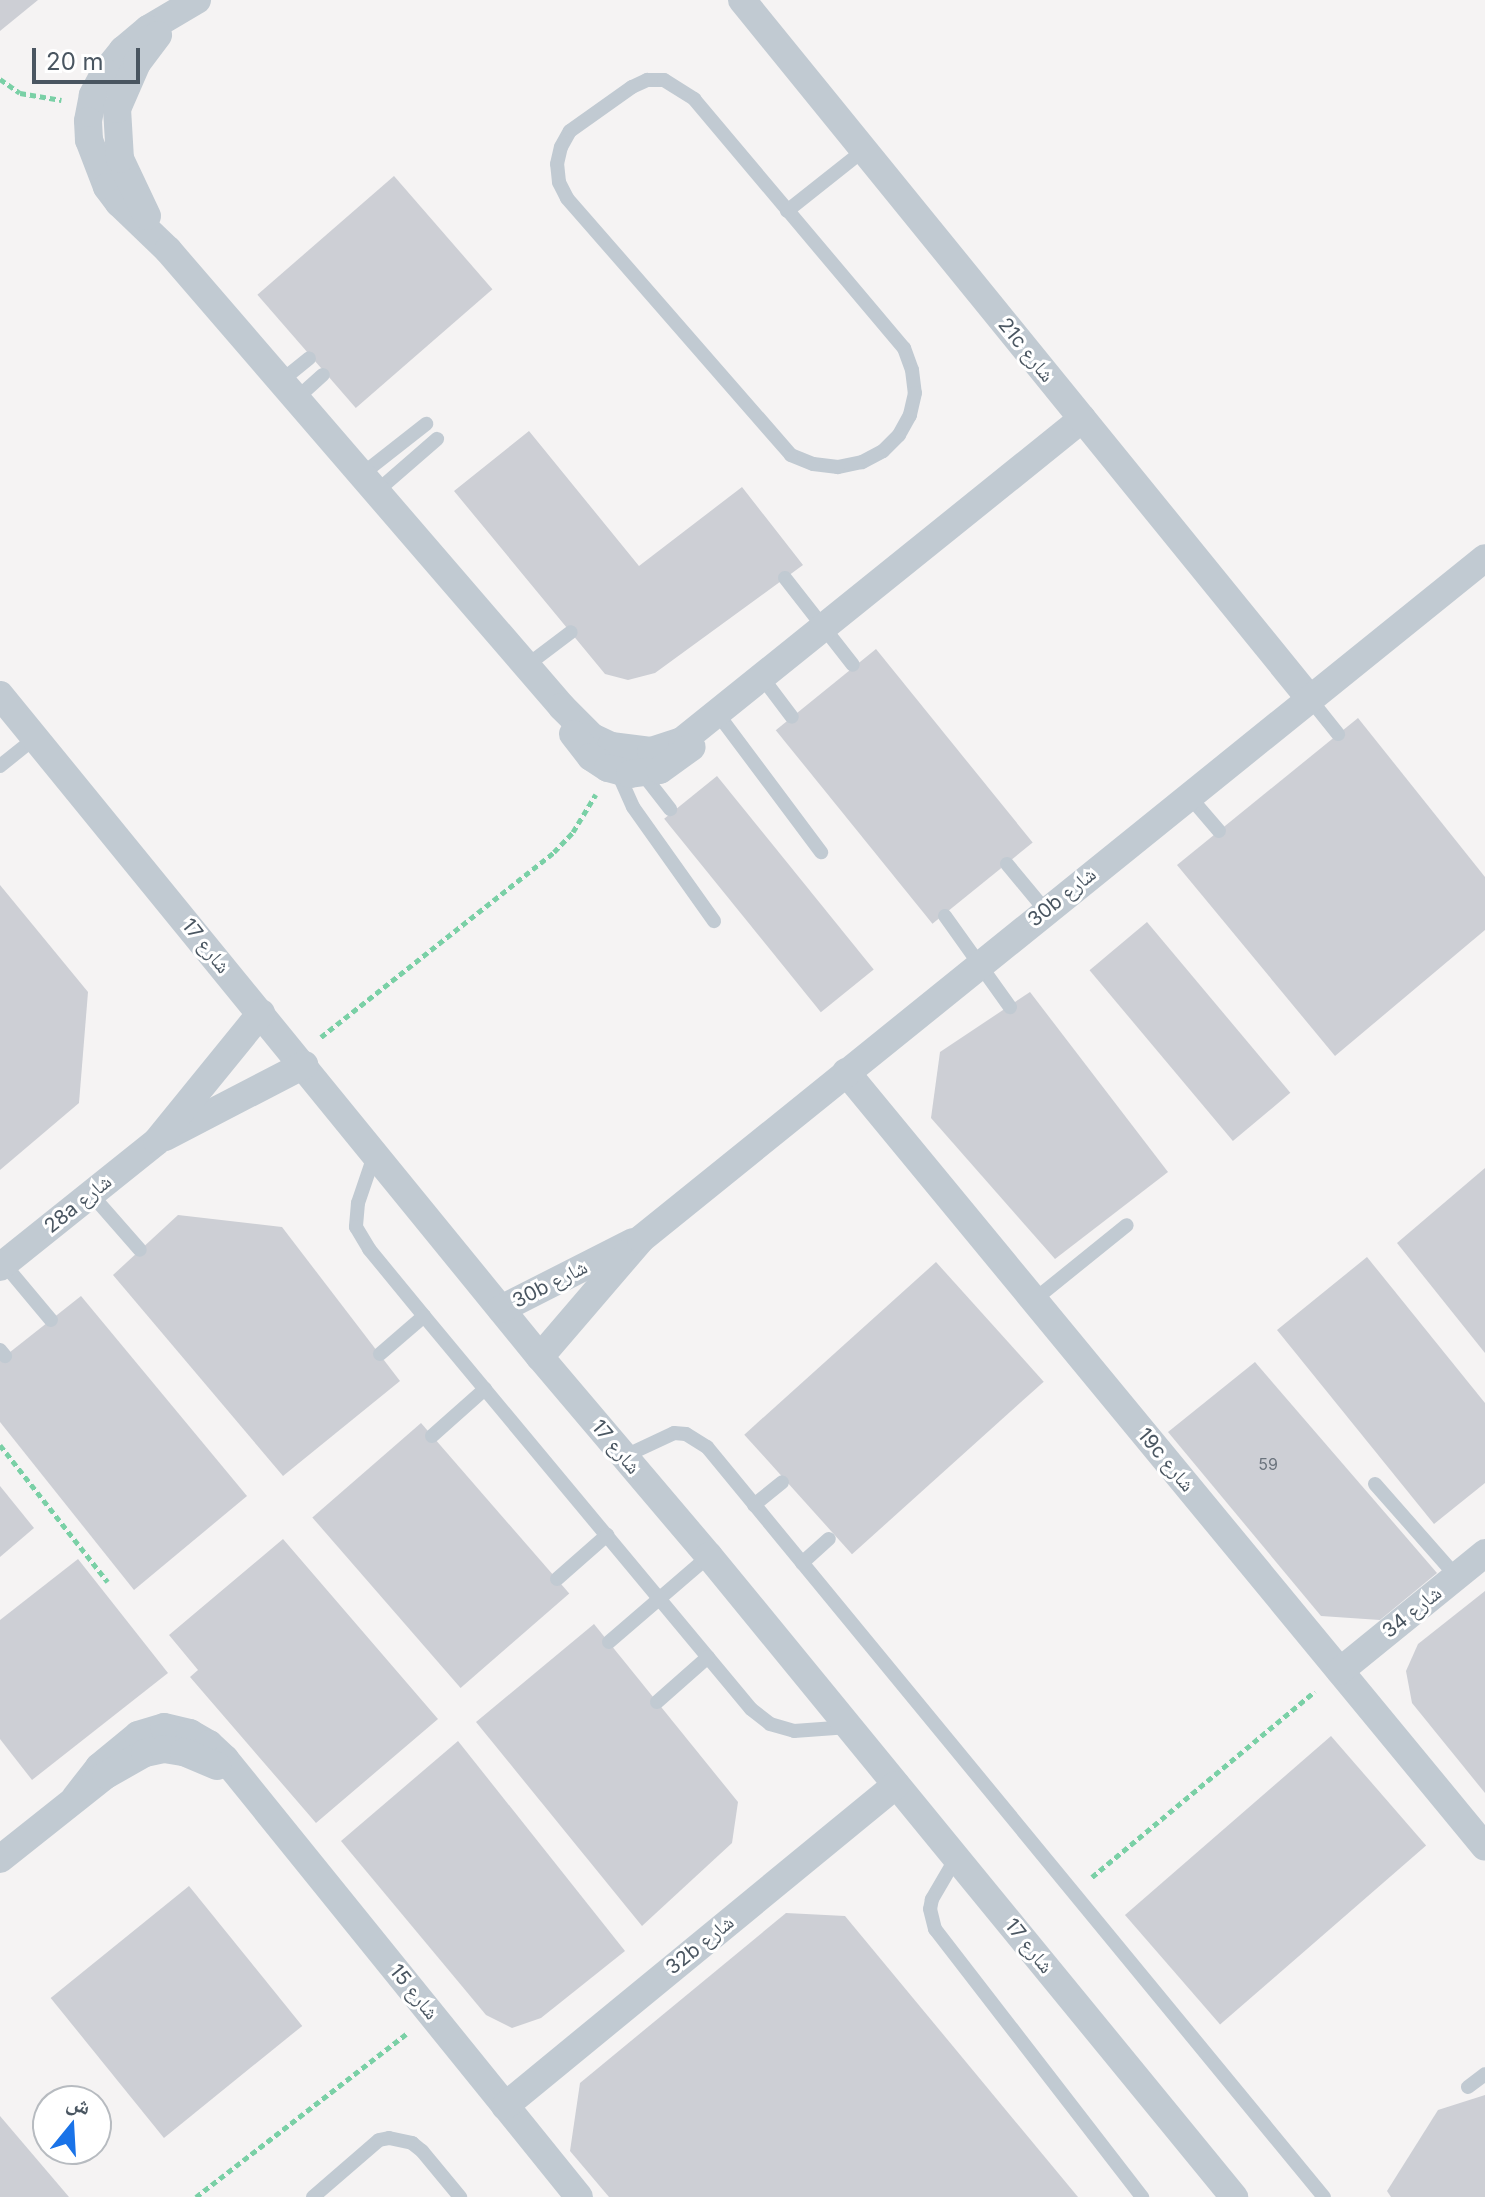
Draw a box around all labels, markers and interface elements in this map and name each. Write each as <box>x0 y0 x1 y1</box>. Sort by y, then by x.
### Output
scale bar <box>36 32 144 82</box>
text: 20 m <box>46 47 104 76</box>
street label: 21c شارع <box>993 313 1059 387</box>
street label: 30b شارع <box>1023 862 1101 932</box>
street label: شارع 17 <box>177 914 235 978</box>
street label: 28a شارع <box>40 1170 116 1238</box>
street label: 30b شارع <box>509 1255 591 1313</box>
street label: شارع 17 <box>587 1415 645 1479</box>
street label: 19c شارع <box>1133 1423 1199 1497</box>
house number: 59 <box>1258 1454 1278 1474</box>
street label: شارع 34 <box>1378 1581 1446 1643</box>
street label: 32b شارع <box>661 1910 739 1980</box>
street label: شارع 17 <box>1000 1914 1058 1978</box>
street label: شارع 15 <box>385 1960 443 2024</box>
north arrow <box>32 2085 112 2165</box>
text: ش <box>64 2088 94 2120</box>

